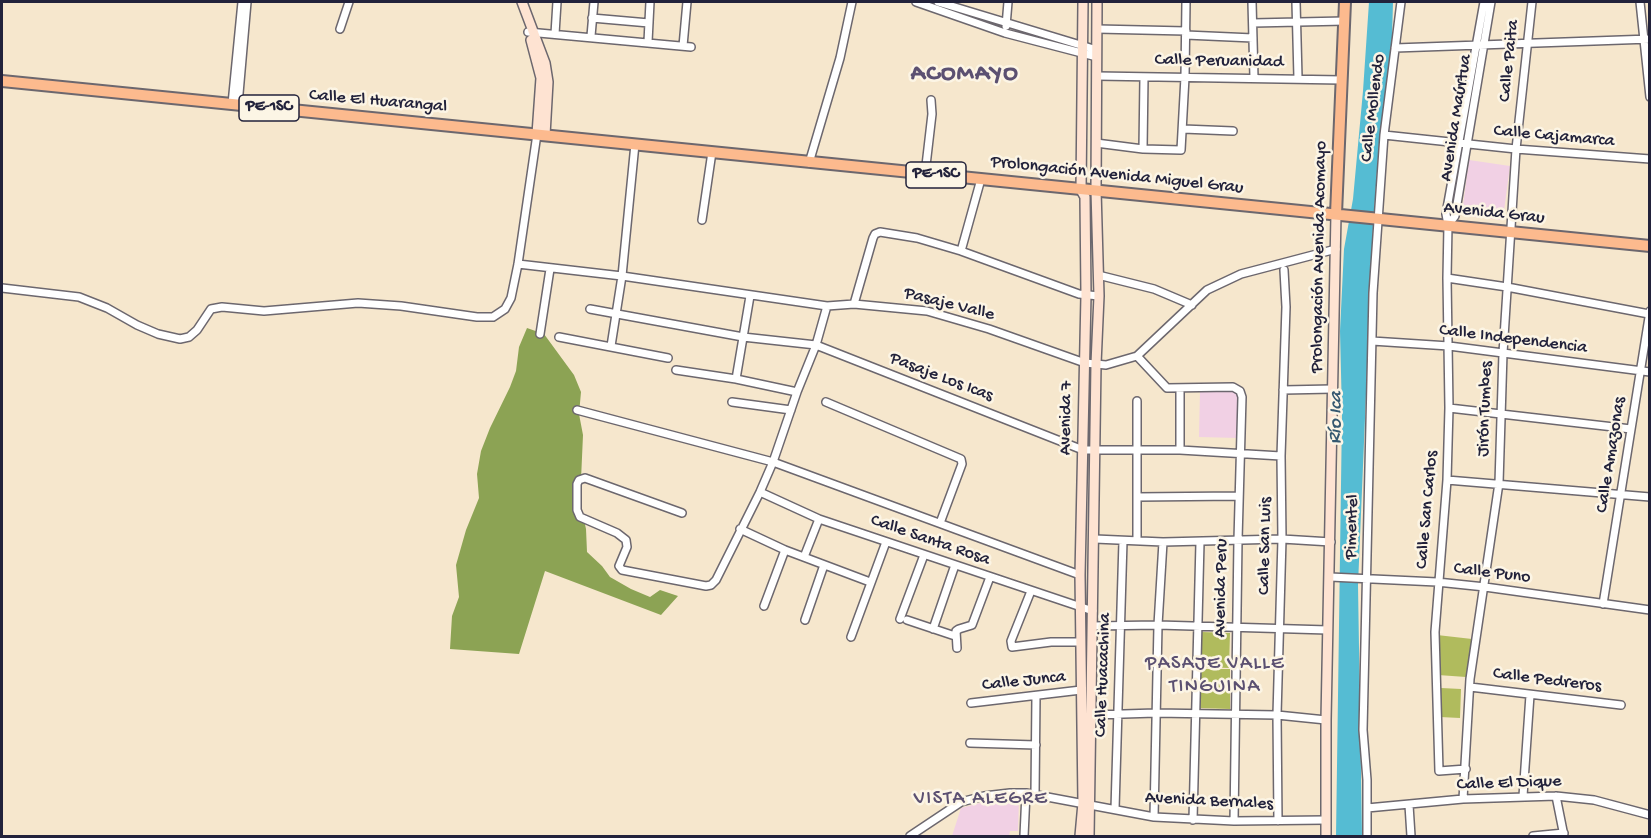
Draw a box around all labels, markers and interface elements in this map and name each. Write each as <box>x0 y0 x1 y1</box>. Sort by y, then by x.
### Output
street label: Calle Paita <box>1495 19 1525 103</box>
street label: Calle Peruanidad <box>1154 50 1284 74</box>
street label: Calle Mollendo <box>1357 53 1391 163</box>
street label: Avenida Maúrtua <box>1436 53 1478 183</box>
district label: ACOMAYO <box>911 61 1019 89</box>
street label: Calle El Huarangal <box>308 85 448 119</box>
road number: PE-1SC <box>239 95 299 121</box>
street label: Calle Cajamarca <box>1493 121 1615 153</box>
street label: Prolongación Avenida Acomayo <box>1307 141 1333 373</box>
street label: Prolongación Avenida Miguel Grau <box>990 152 1244 200</box>
road number: PE-1SC <box>906 162 966 188</box>
street label: Avenida Grau <box>1443 198 1545 230</box>
street label: Pasaje Valle <box>901 283 997 327</box>
street label: Calle Independencia <box>1438 320 1588 360</box>
street label: Pasaje Los Icas <box>886 348 996 408</box>
street label: Jirón Tumbes <box>1474 361 1498 457</box>
street label: Avenida 7 <box>1056 381 1078 455</box>
water label: Río Ica <box>1325 391 1349 445</box>
street label: Calle Amazonas <box>1592 395 1632 515</box>
street label: Calle San Carlos <box>1412 450 1444 570</box>
street label: Pimentel <box>1341 494 1365 560</box>
street label: Calle San Luis <box>1254 497 1278 595</box>
street label: Calle Santa Rosa <box>867 510 993 572</box>
street label: Avenida Peru <box>1210 538 1234 638</box>
street label: Calle Puno <box>1452 559 1532 589</box>
street label: Calle Huacachina <box>1091 613 1117 737</box>
district label: PASAJE VALLE TINGUINA <box>1145 653 1285 700</box>
street label: Calle Pedreros <box>1492 664 1602 698</box>
street label: Calle Junca <box>981 667 1067 697</box>
street label: Calle El Dique <box>1456 771 1562 797</box>
district label: VISTA ALEGRE <box>914 788 1048 812</box>
street label: Avenida Bernales <box>1144 788 1274 816</box>

